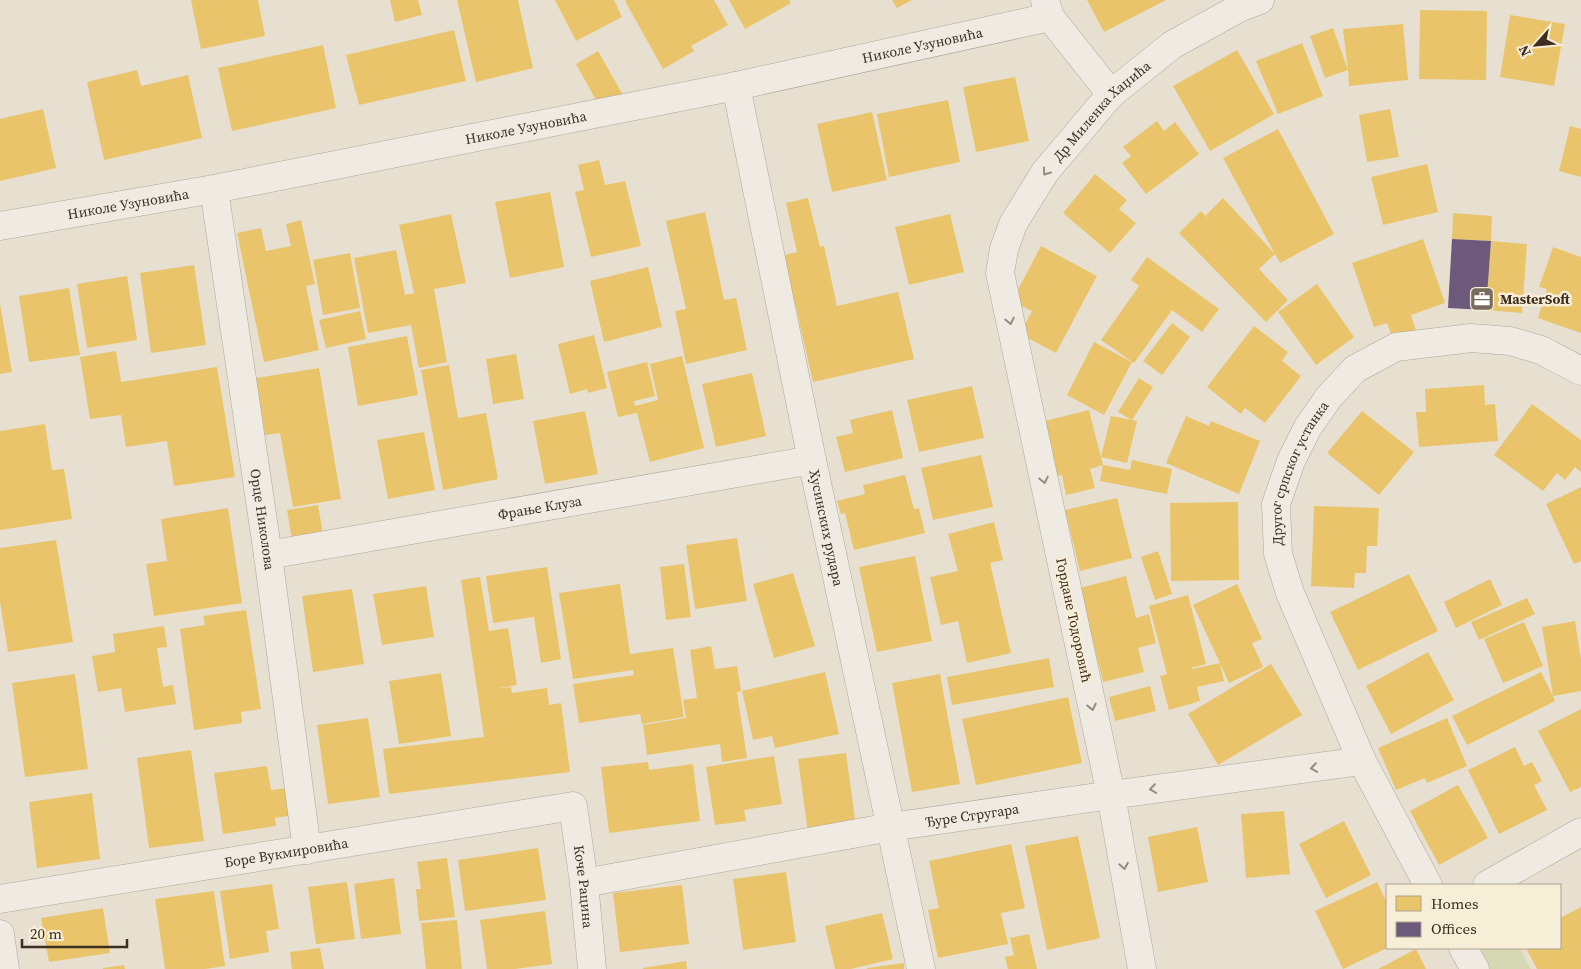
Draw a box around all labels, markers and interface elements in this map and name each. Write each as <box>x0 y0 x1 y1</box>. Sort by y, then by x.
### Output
north arrow <box>1511 20 1561 70</box>
street label: Николе Узуновића <box>860 22 985 68</box>
text: N <box>1513 42 1536 60</box>
street label: Др Миленка Хаџића <box>1048 55 1156 166</box>
street label: Николе Узуновића <box>463 106 589 149</box>
one-way arrow <box>1043 166 1052 176</box>
street label: Николе Узуновића <box>66 183 191 224</box>
office icon: MasterSoft <box>1469 286 1495 312</box>
place label: MasterSoft <box>1500 289 1570 309</box>
one-way arrow <box>1004 316 1015 325</box>
street label: Другог српског устанка <box>1266 396 1334 546</box>
street label: Орце Николова <box>245 467 280 572</box>
street label: Хусинских рудара <box>804 468 849 589</box>
one-way arrow <box>1038 475 1049 484</box>
street label: Фрање Клуза <box>497 490 584 525</box>
street label: Гордане Тодоровић <box>1051 556 1097 684</box>
one-way arrow <box>1086 703 1097 711</box>
one-way arrow <box>1310 762 1318 772</box>
one-way arrow <box>1149 783 1157 794</box>
street label: Ђуре Стругара <box>924 798 1021 832</box>
street label: Боре Вукмировића <box>223 832 351 872</box>
street label: Коче Рацина <box>569 844 598 930</box>
one-way arrow <box>1118 862 1128 871</box>
legend <box>1386 884 1561 949</box>
text: Homes <box>1431 893 1478 914</box>
scale bar <box>22 916 128 948</box>
text: Offices <box>1431 918 1477 939</box>
text: 20 m <box>30 923 62 944</box>

